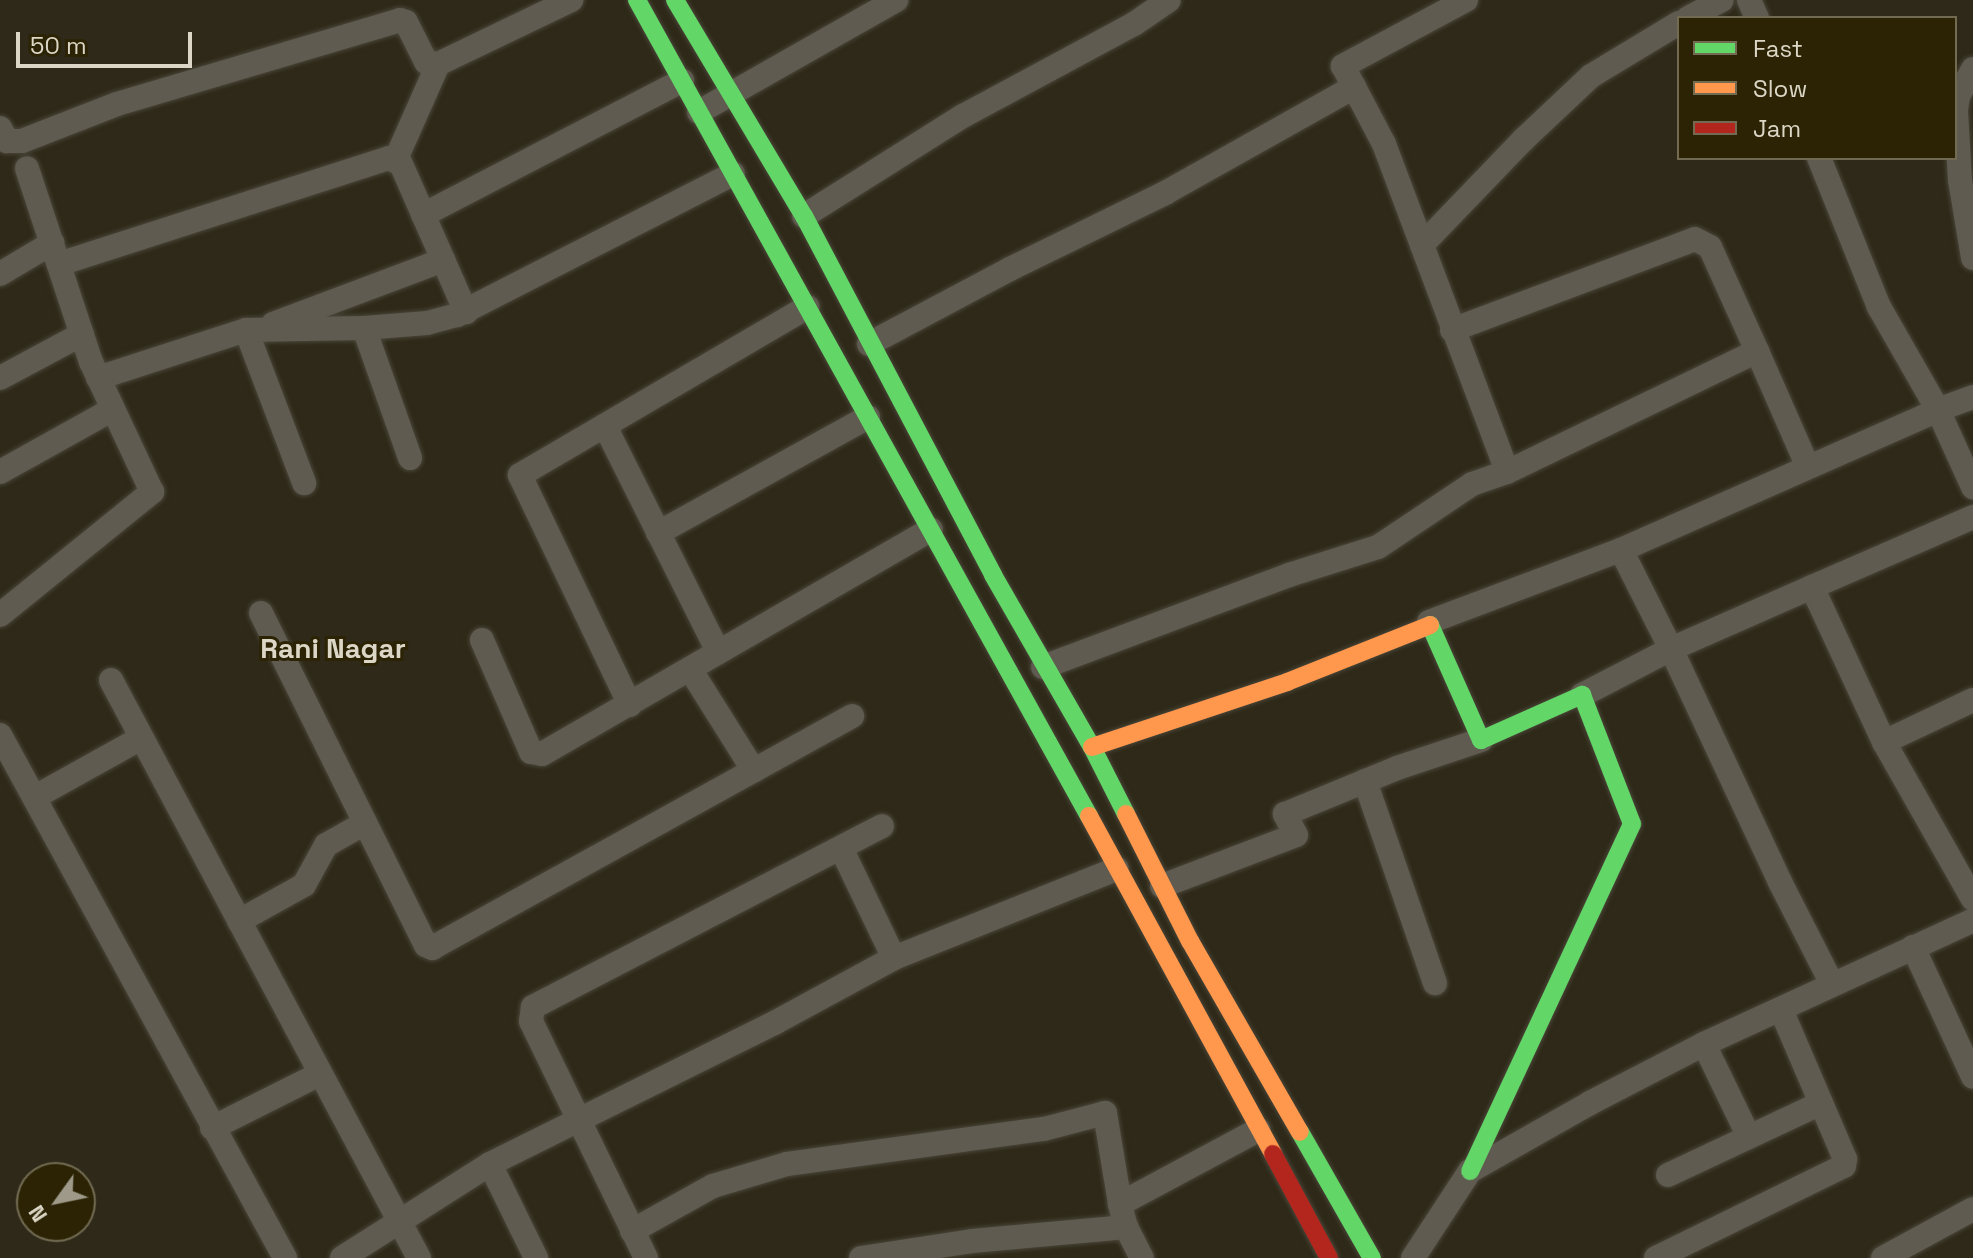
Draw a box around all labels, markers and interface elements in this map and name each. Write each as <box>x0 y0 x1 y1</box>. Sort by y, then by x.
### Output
scale bar <box>20 16 196 66</box>
legend <box>1677 16 1957 160</box>
text: 50 m <box>30 30 87 61</box>
text: Fast <box>1753 33 1803 64</box>
text: Slow <box>1753 73 1807 104</box>
text: Jam <box>1753 113 1801 144</box>
district label: Rani Nagar <box>260 631 406 665</box>
north arrow <box>16 1162 96 1242</box>
text: N <box>22 1200 53 1228</box>

